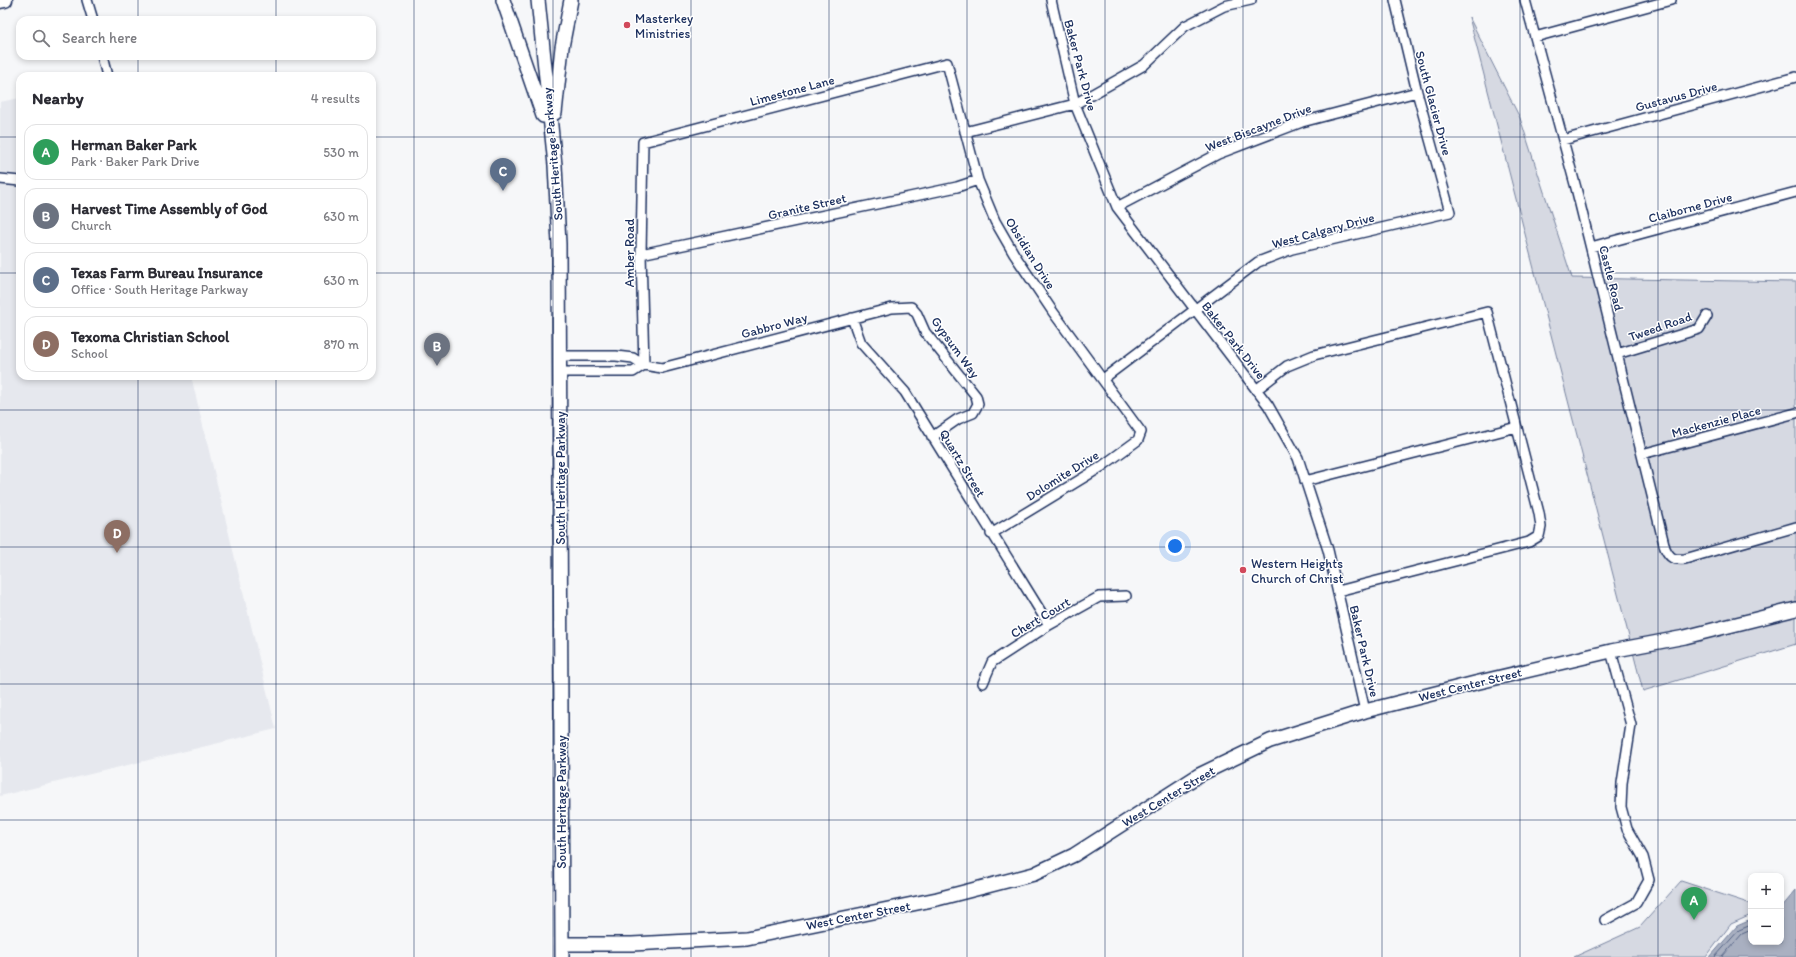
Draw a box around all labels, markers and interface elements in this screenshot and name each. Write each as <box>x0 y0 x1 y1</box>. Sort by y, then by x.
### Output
place label: Masterkey Ministries <box>635 11 693 41</box>
search box <box>16 16 376 60</box>
street label: Baker Park Drive <box>1061 18 1100 112</box>
marker: Masterkey Ministries <box>622 20 632 30</box>
icon: search <box>30 27 52 49</box>
text: Search here <box>62 29 137 47</box>
street label: South Glacier Drive <box>1412 49 1455 157</box>
street label: Limestone Lane <box>748 72 836 109</box>
street label: Gustavus Drive <box>1634 78 1719 115</box>
street label: South Heritage Parkway <box>539 87 566 221</box>
text: Nearby <box>32 88 84 108</box>
text: 4 results <box>311 91 360 106</box>
street label: West Biscayne Drive <box>1203 100 1313 155</box>
text: Herman Baker Park <box>71 136 197 154</box>
text: A <box>42 145 50 160</box>
text: 530 m <box>323 145 359 160</box>
text: Park · Baker Park Drive <box>71 154 199 169</box>
pin: C <box>490 158 516 191</box>
street label: Claiborne Drive <box>1647 189 1734 226</box>
street label: Granite Street <box>767 190 848 223</box>
text: Harvest Time Assembly of God <box>71 200 268 218</box>
text: B <box>42 209 50 224</box>
text: 630 m <box>323 209 359 224</box>
street label: West Calgary Drive <box>1270 210 1376 251</box>
street label: Obsidian Drive <box>1003 215 1059 292</box>
text: Church <box>71 218 112 233</box>
street label: Amber Road <box>622 219 637 287</box>
street label: Castle Road <box>1596 244 1627 312</box>
text: Texas Farm Bureau Insurance <box>71 264 263 282</box>
text: C <box>42 273 50 288</box>
text: 630 m <box>323 273 359 288</box>
text: Office · South Heritage Parkway <box>71 282 248 297</box>
street label: Baker Park Drive <box>1199 299 1268 382</box>
street label: Gabbro Way <box>739 309 809 342</box>
street label: Tweed Road <box>1627 309 1694 344</box>
street label: Gypsum Way <box>928 314 983 381</box>
text: Texoma Christian School <box>71 328 229 346</box>
pin: B <box>424 333 450 366</box>
text: D <box>42 337 50 352</box>
text: 870 m <box>324 337 359 352</box>
text: School <box>71 346 108 361</box>
street label: Mackenzie Place <box>1670 402 1762 441</box>
street label: South Heritage Parkway <box>553 411 568 545</box>
street label: Quartz Street <box>936 427 989 500</box>
street label: Dolomite Drive <box>1023 447 1101 504</box>
pin: D <box>104 520 130 553</box>
your location <box>1165 536 1185 556</box>
place label: Western Heights Church of Christ <box>1251 556 1343 586</box>
marker: Western Heights Church of Christ <box>1238 565 1248 575</box>
street label: Chert Court <box>1008 594 1073 641</box>
street label: Baker Park Drive <box>1347 604 1382 699</box>
street label: West Center Street <box>1417 664 1523 705</box>
street label: South Heritage Parkway <box>554 735 569 869</box>
street label: West Center Street <box>1119 763 1218 830</box>
map controls <box>1748 873 1784 945</box>
button: + <box>1748 873 1784 909</box>
pin: A <box>1681 887 1707 920</box>
street label: West Center Street <box>805 898 912 933</box>
button: − <box>1748 909 1784 945</box>

